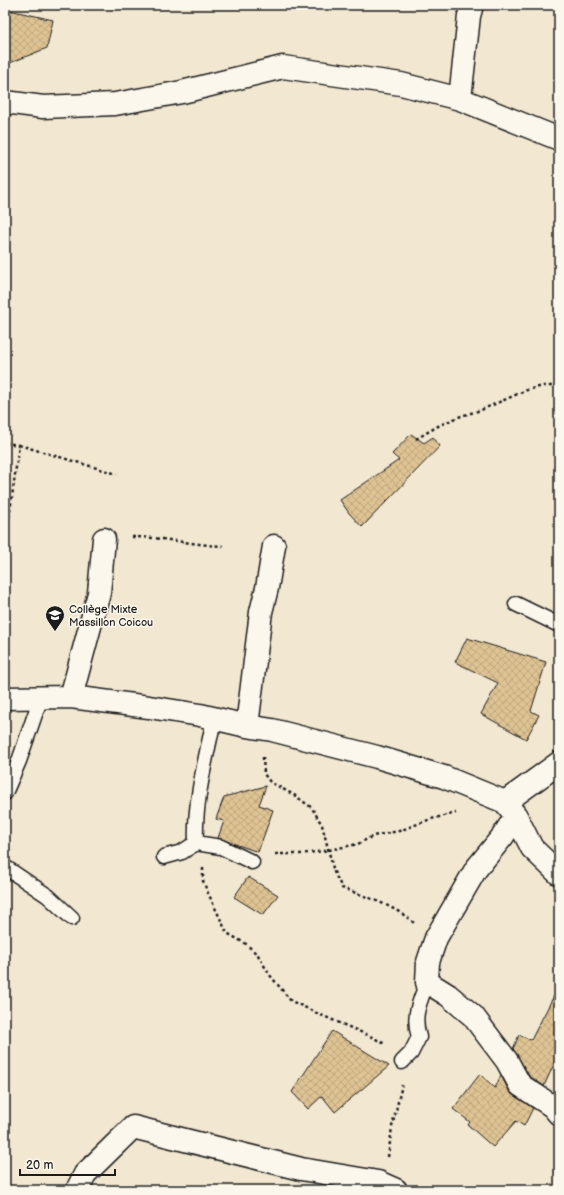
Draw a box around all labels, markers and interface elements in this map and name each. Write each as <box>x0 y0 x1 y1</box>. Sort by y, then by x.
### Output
place label: Collège Mixte Massillon Coicou <box>69 603 153 629</box>
school or university icon: Collège Mixte Massillon Coicou <box>44 604 66 632</box>
scale bar <box>20 1151 115 1177</box>
text: 20 m <box>26 1158 53 1173</box>

